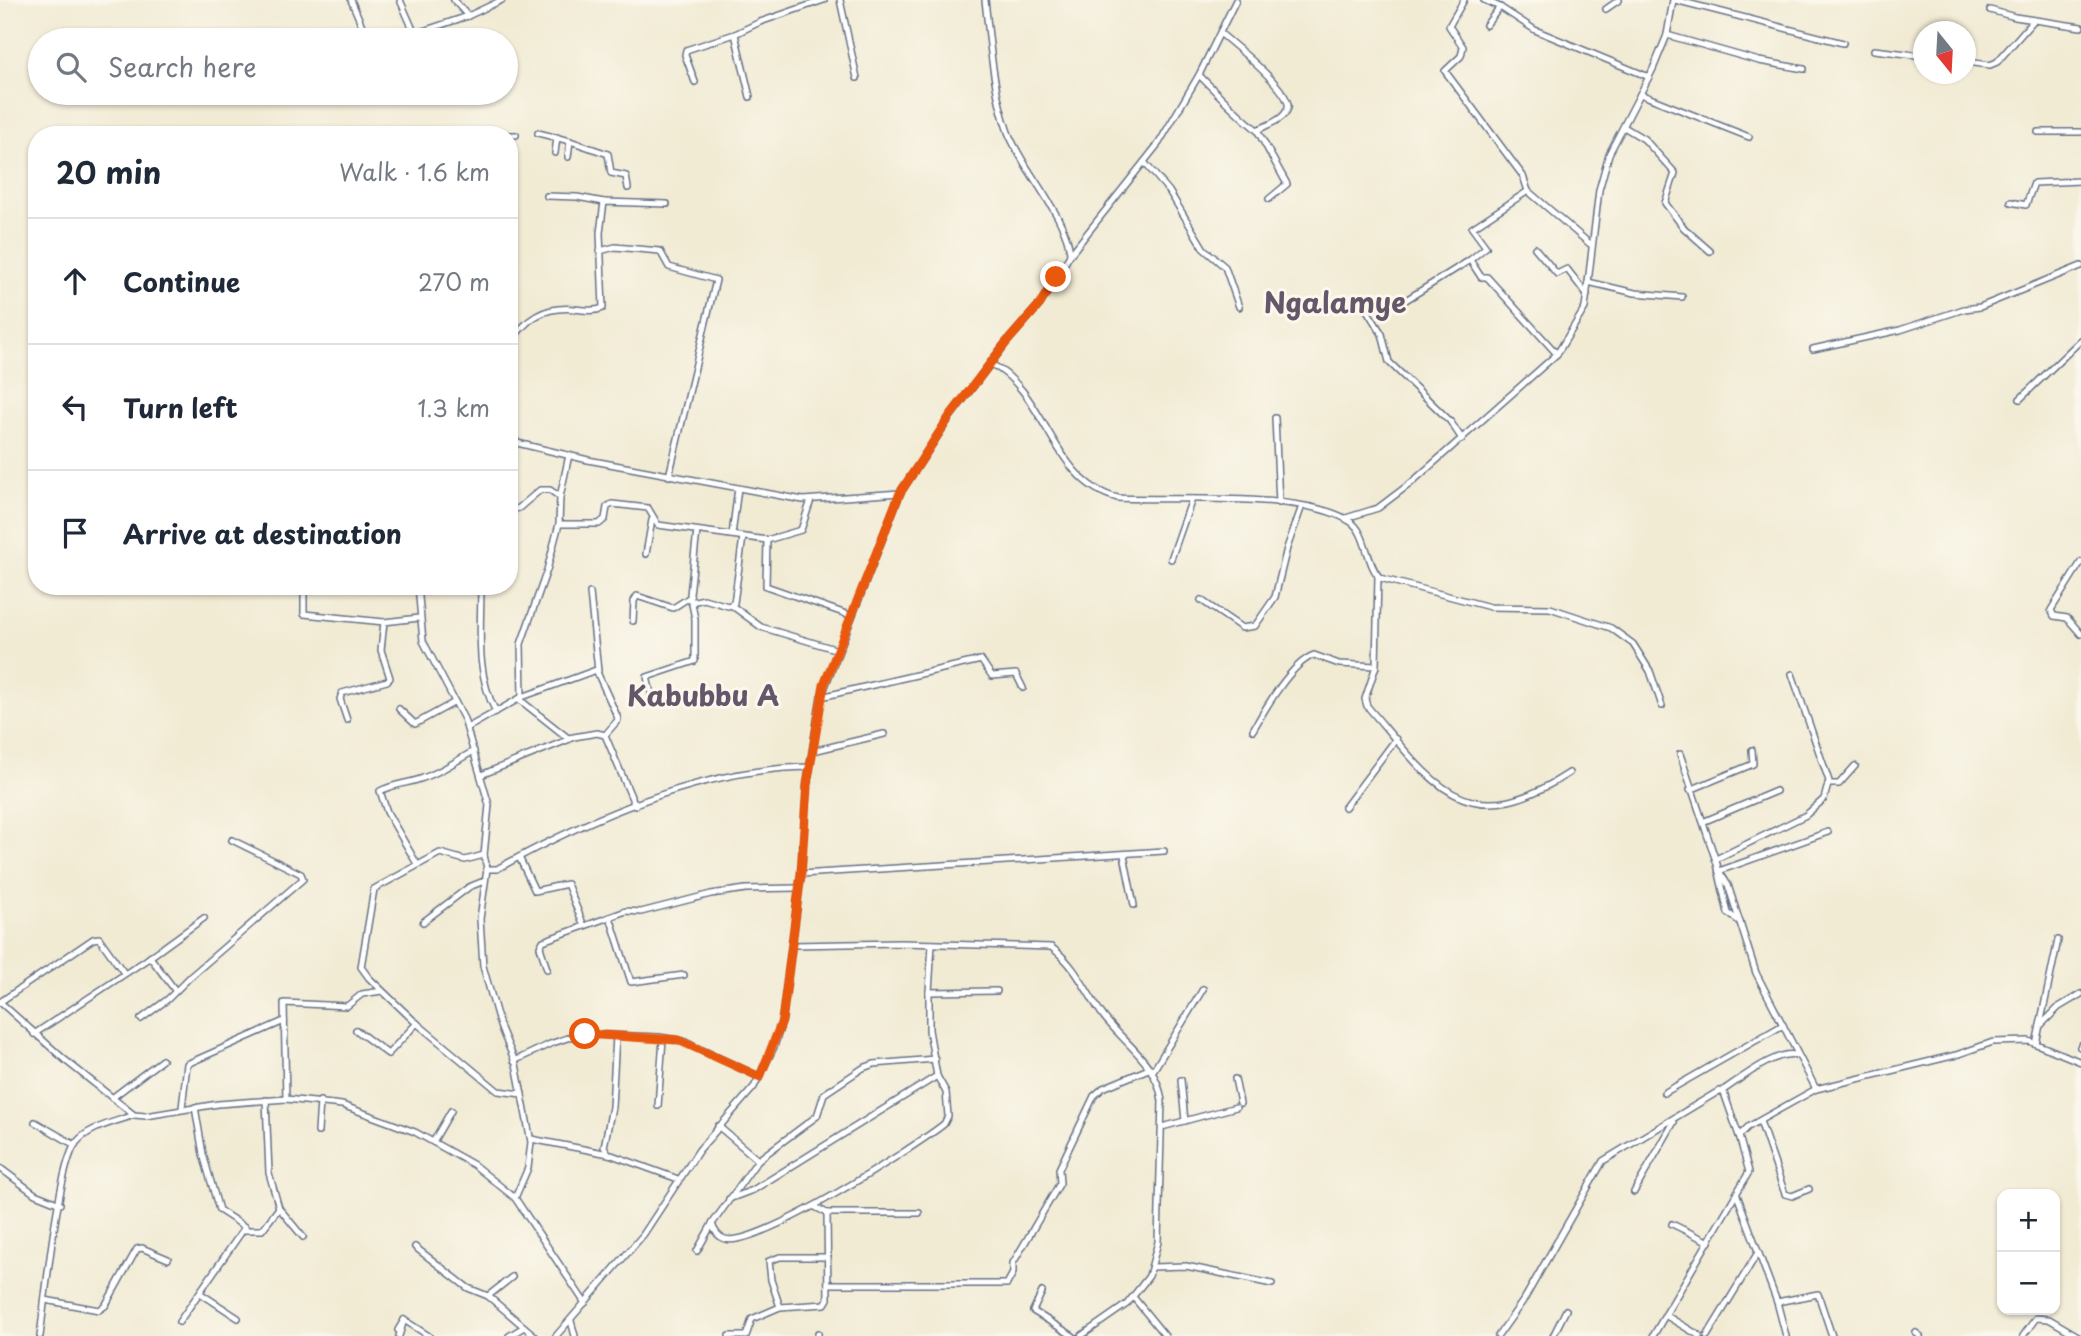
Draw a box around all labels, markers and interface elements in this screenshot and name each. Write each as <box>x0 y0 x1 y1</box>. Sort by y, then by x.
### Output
north arrow <box>1913 21 1976 84</box>
search box <box>28 28 518 105</box>
text: Search here <box>108 47 257 86</box>
icon: search <box>52 48 90 86</box>
text: 20 min <box>56 149 161 194</box>
text: Walk · 1.6 km <box>339 154 490 189</box>
route end <box>1040 261 1071 292</box>
icon: ahead <box>56 262 94 300</box>
text: Continue <box>123 262 240 301</box>
text: 270 m <box>418 264 490 299</box>
district label: Ngalamye <box>1264 280 1406 323</box>
icon: left <box>56 388 94 426</box>
text: Turn left <box>123 388 238 427</box>
text: 1.3 km <box>418 390 490 425</box>
icon: arrive <box>56 514 94 552</box>
text: Arrive at destination <box>123 514 402 553</box>
district label: Kabubbu A <box>627 673 779 716</box>
route start <box>569 1018 600 1049</box>
map controls <box>1997 1189 2060 1315</box>
button: + <box>1997 1189 2060 1252</box>
button: − <box>1997 1252 2060 1315</box>

